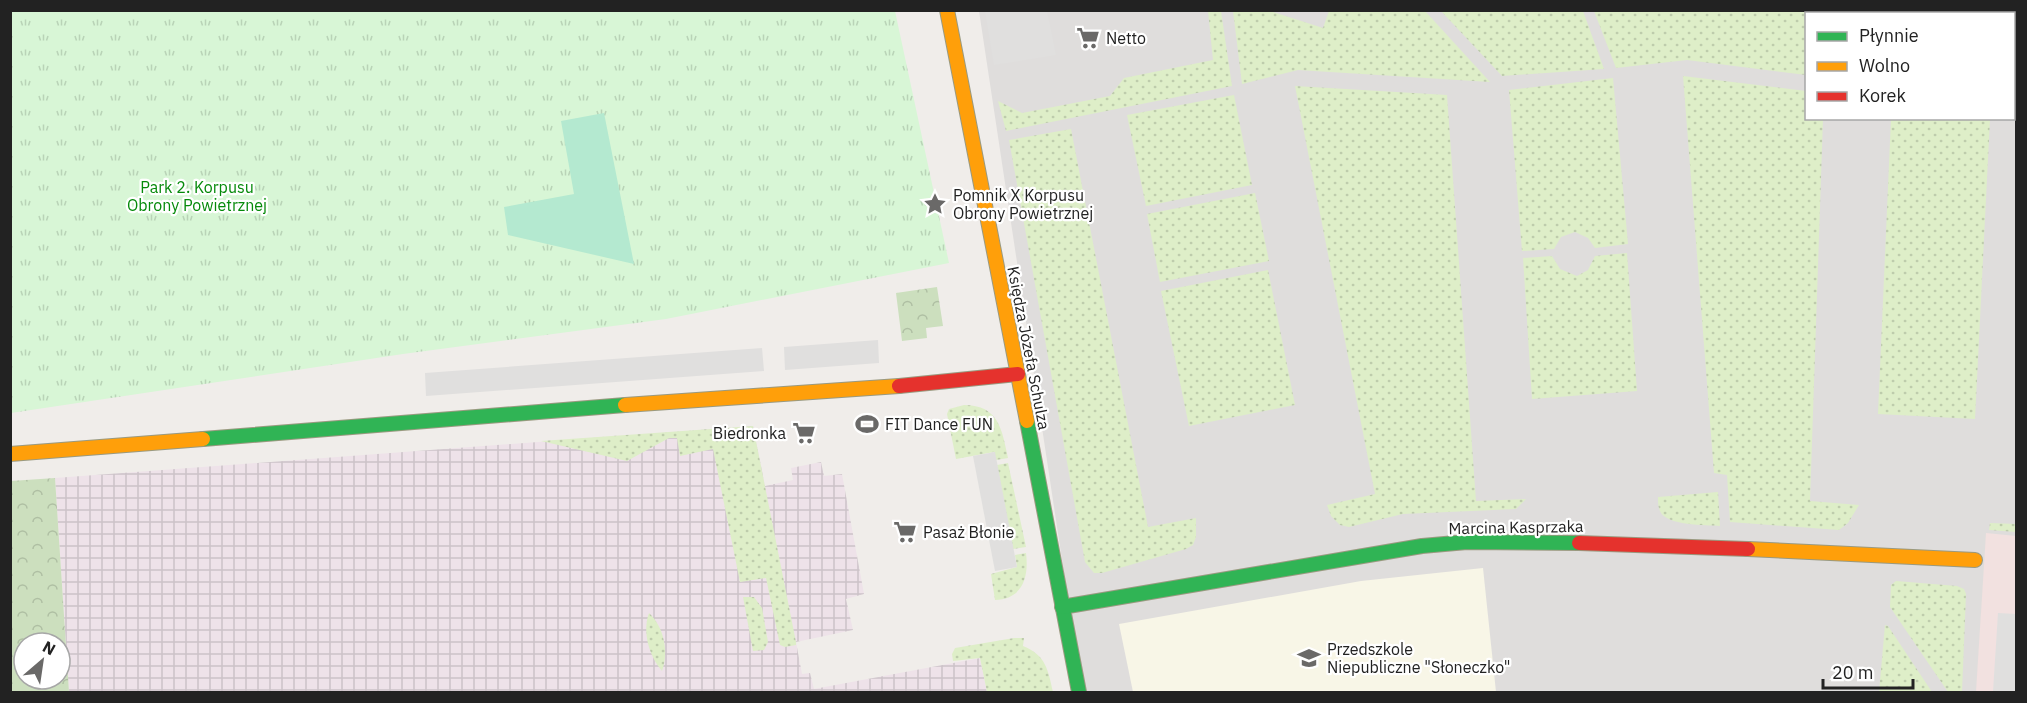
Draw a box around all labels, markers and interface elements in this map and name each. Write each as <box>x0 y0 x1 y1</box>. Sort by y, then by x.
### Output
legend <box>1805 12 2015 120</box>
text: Płynnie <box>1859 24 1919 47</box>
supermarket icon: Netto <box>1075 25 1101 51</box>
place label: Netto <box>1106 28 1146 48</box>
text: Wolno <box>1859 54 1910 77</box>
text: Korek <box>1859 84 1906 107</box>
park label: Park 2. Korpusu Obrony Powietrznej <box>127 177 267 215</box>
place label: Pomnik X Korpusu Obrony Powietrznej <box>953 185 1093 223</box>
place icon: Pomnik X Korpusu Obrony Powietrznej <box>922 191 948 217</box>
street label: Księdza Józefa Schulza <box>1003 265 1055 432</box>
sports icon: FIT Dance FUN <box>854 411 880 437</box>
place label: FIT Dance FUN <box>885 414 993 434</box>
supermarket icon: Biedronka <box>791 420 817 446</box>
place label: Biedronka <box>713 423 786 443</box>
street label: Marcina Kasprzaka <box>1448 516 1584 538</box>
supermarket icon: Pasaż Błonie <box>892 519 918 545</box>
place label: Pasaż Błonie <box>923 522 1015 542</box>
north arrow <box>12 631 72 691</box>
text: N <box>39 636 59 659</box>
place label: Przedszkole Niepubliczne "Słoneczko" <box>1327 639 1510 677</box>
school or university icon: Przedszkole Niepubliczne "Słoneczko" <box>1296 645 1322 671</box>
scale bar <box>1823 652 1913 690</box>
text: 20 m <box>1832 661 1874 684</box>

